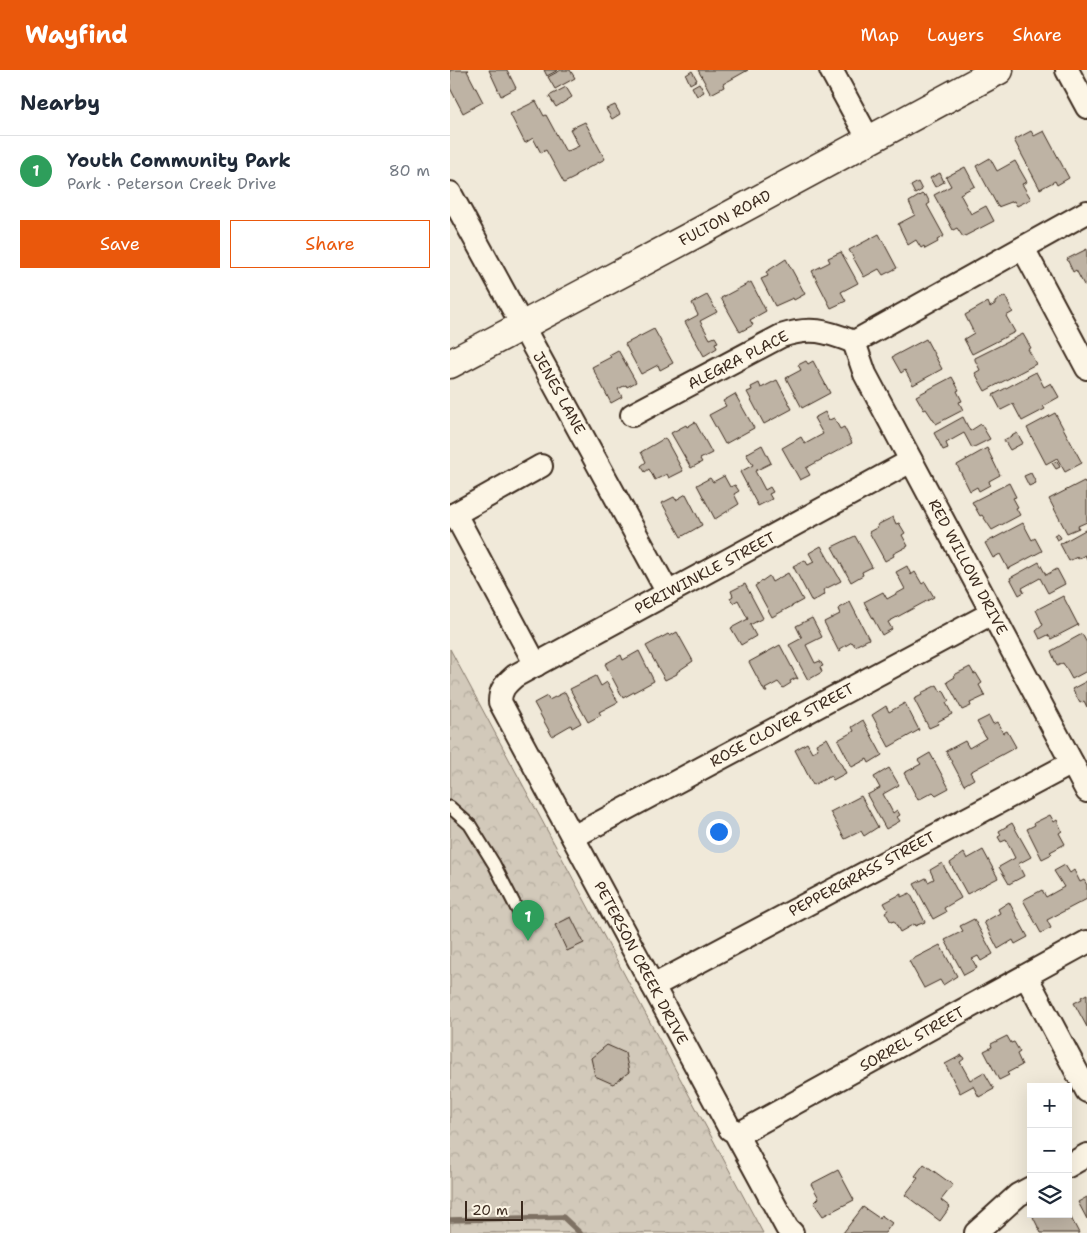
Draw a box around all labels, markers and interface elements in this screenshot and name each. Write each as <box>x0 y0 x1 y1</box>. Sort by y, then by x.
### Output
text: Wayfind <box>25 19 128 51</box>
text: Map <box>861 23 899 47</box>
text: Layers <box>927 23 984 47</box>
text: Share <box>1012 23 1062 47</box>
text: Nearby <box>20 89 100 117</box>
text: Youth Community Park <box>67 148 291 173</box>
text: 1 <box>32 160 40 181</box>
text: 80 m <box>389 160 430 181</box>
text: Park · Peterson Creek Drive <box>67 173 277 194</box>
street label: FULTON ROAD <box>675 185 775 251</box>
button: Save <box>20 220 220 268</box>
button: Share <box>230 220 430 268</box>
street label: ALEGRA PLACE <box>684 326 792 394</box>
street label: JENES LANE <box>528 348 590 438</box>
street label: RED WILLOW DRIVE <box>924 496 1012 638</box>
street label: PERIWINKLE STREET <box>631 527 779 619</box>
street label: ROSE CLOVER STREET <box>706 678 858 772</box>
your location <box>706 819 732 845</box>
street label: PEPPERGRASS STREET <box>785 827 939 921</box>
street label: PETERSON CREEK DRIVE <box>589 878 693 1048</box>
pin: 1 <box>512 900 544 941</box>
street label: SORREL STREET <box>856 1002 968 1076</box>
map controls <box>1027 1083 1072 1218</box>
button: + <box>1027 1083 1072 1128</box>
button: − <box>1027 1128 1072 1173</box>
button: layers <box>1027 1173 1072 1218</box>
scale bar <box>465 1198 522 1221</box>
text: 20 m <box>472 1201 508 1219</box>

